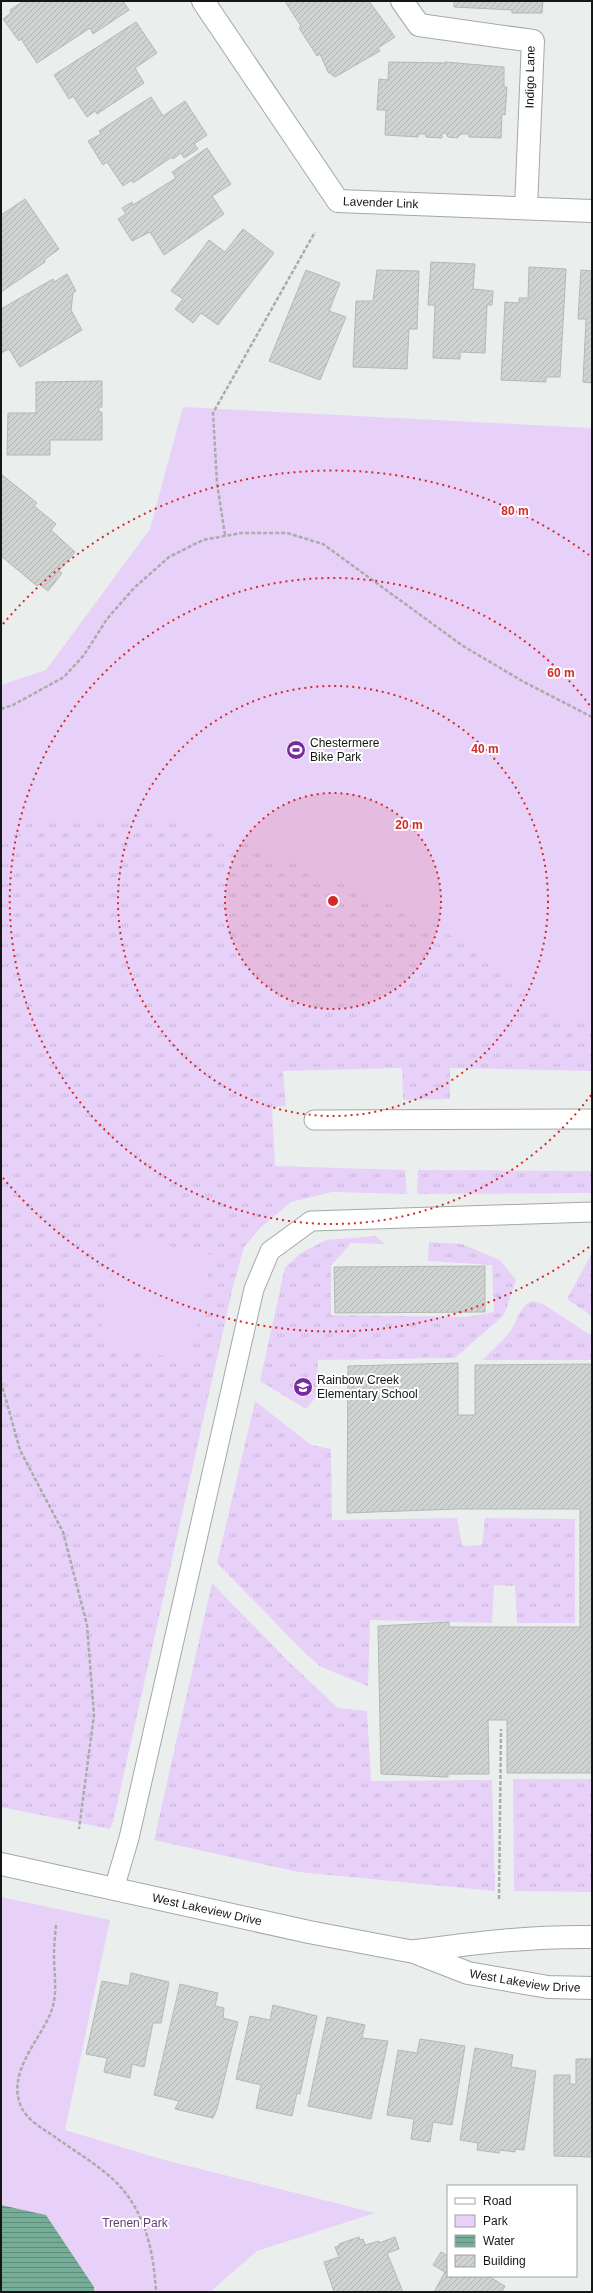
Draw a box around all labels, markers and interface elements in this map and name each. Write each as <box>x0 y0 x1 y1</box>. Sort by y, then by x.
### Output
street label: Indigo Lane <box>522 45 538 108</box>
street label: Lavender Link <box>343 194 420 211</box>
text: 80 m <box>501 504 529 518</box>
text: 60 m <box>547 666 575 680</box>
place label: Chestermere Bike Park <box>310 736 380 764</box>
sports icon: Chestermere Bike Park <box>285 739 307 761</box>
text: 40 m <box>471 742 499 756</box>
text: 20 m <box>395 818 423 832</box>
centre of rings <box>326 894 340 908</box>
place label: Rainbow Creek Elementary School <box>317 1373 418 1401</box>
school or university icon: Rainbow Creek Elementary School <box>292 1376 314 1398</box>
street label: West Lakeview Drive <box>151 1891 264 1928</box>
street label: West Lakeview Drive <box>469 1966 581 1995</box>
legend <box>447 2185 577 2277</box>
text: Road <box>483 2194 512 2208</box>
text: Park <box>483 2214 509 2228</box>
park label: Trenen Park <box>102 2216 169 2230</box>
text: Water <box>483 2234 515 2248</box>
text: Building <box>483 2254 526 2268</box>

